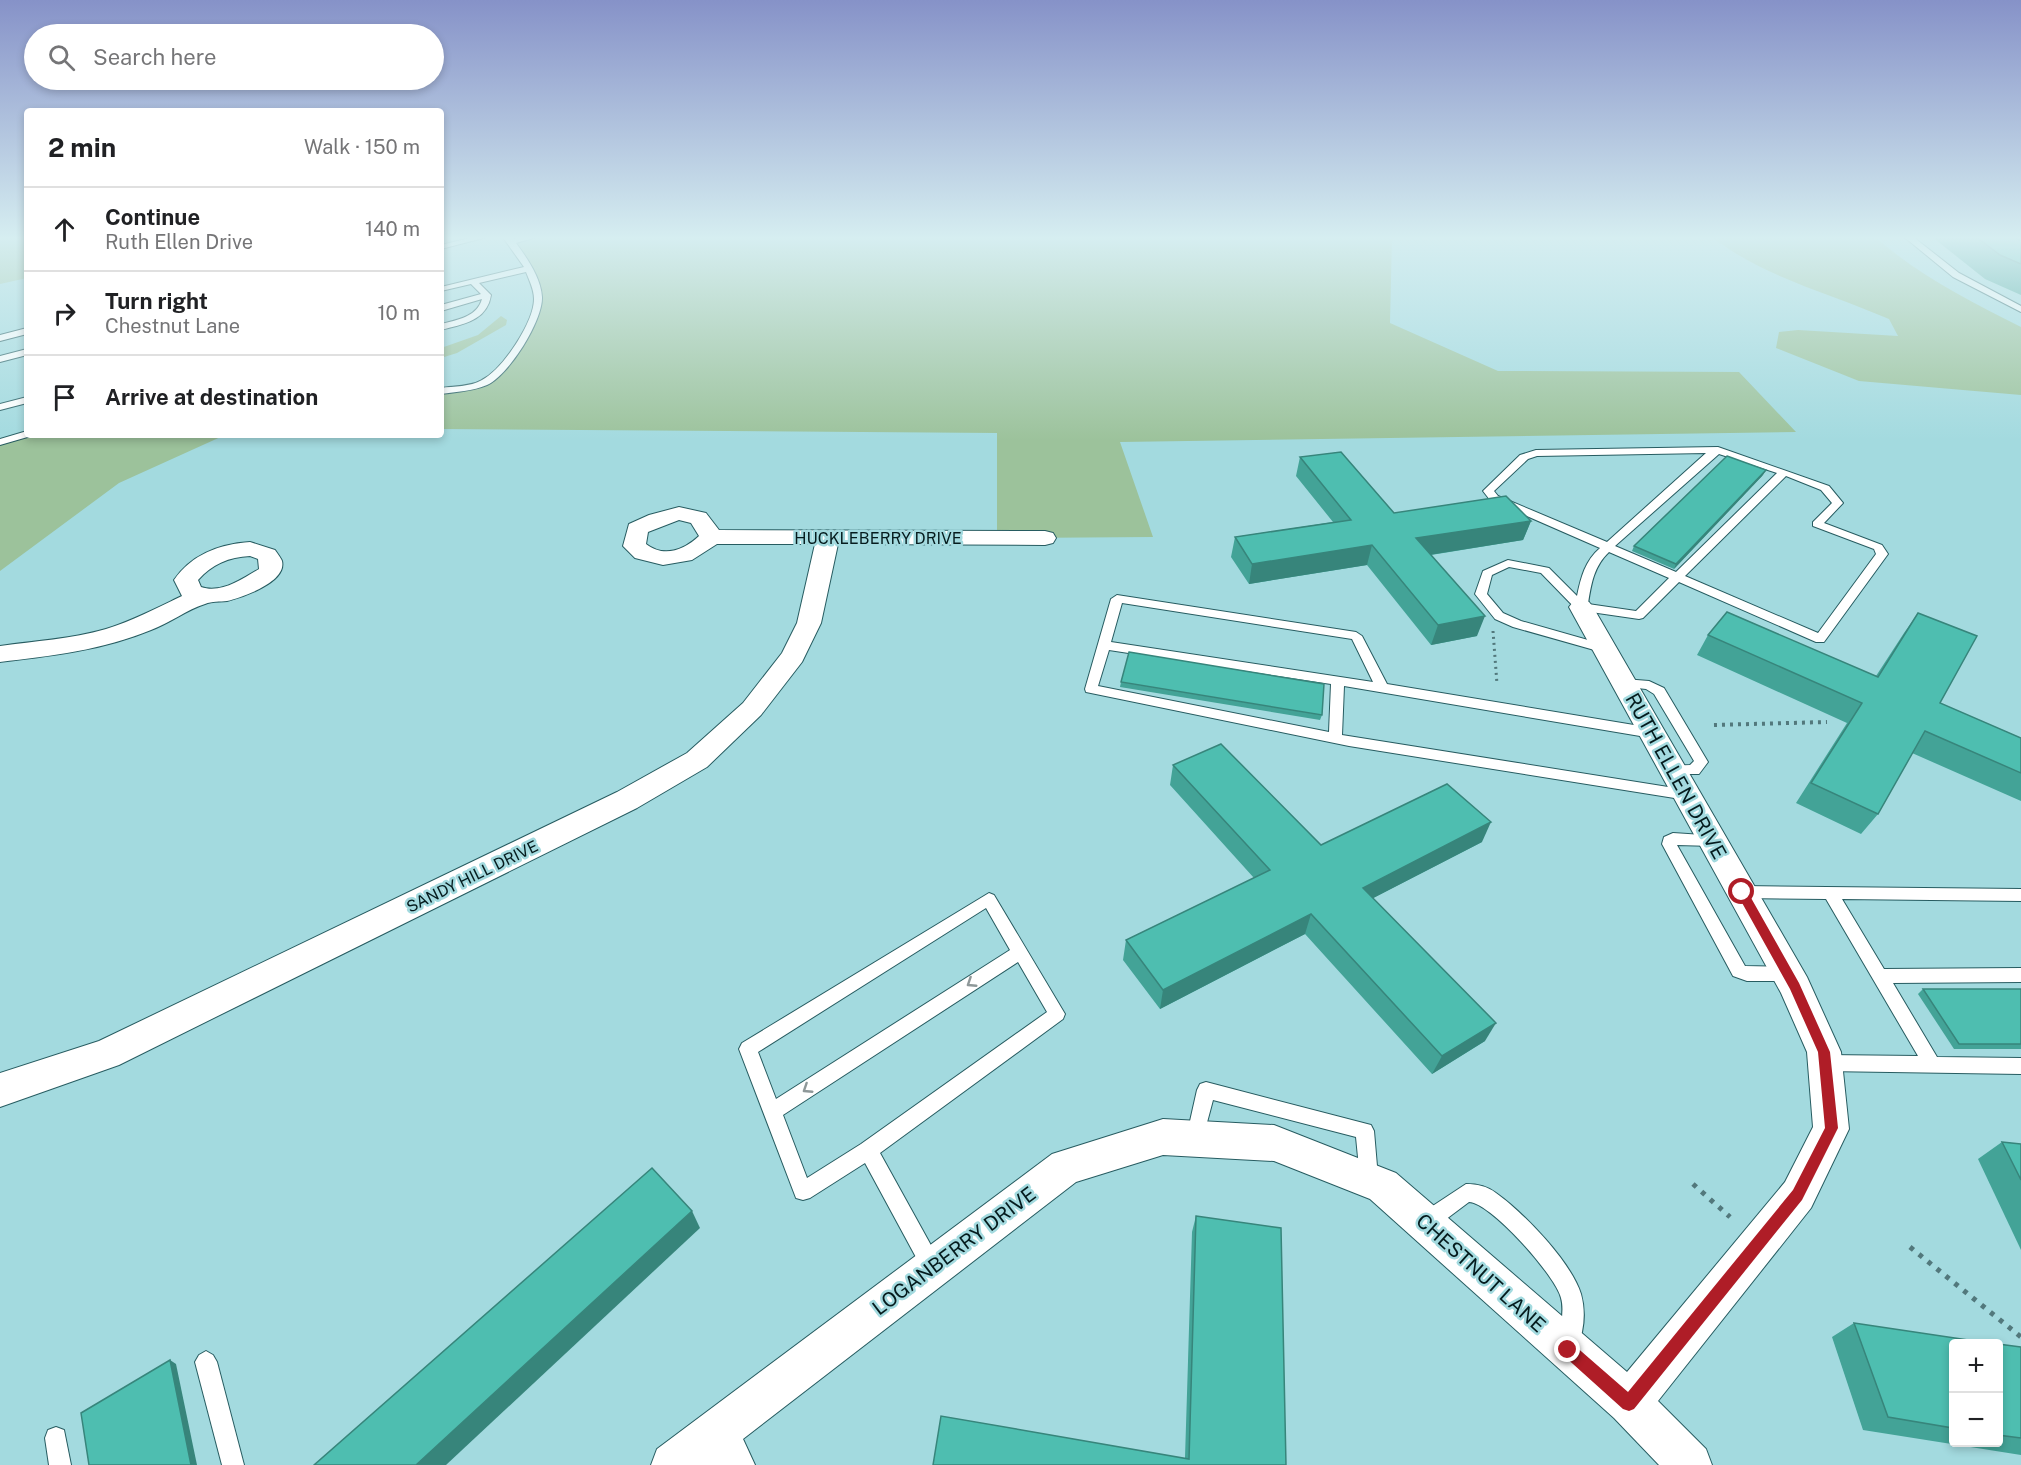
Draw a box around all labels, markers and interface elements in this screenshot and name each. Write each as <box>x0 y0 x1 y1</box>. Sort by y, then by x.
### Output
search box <box>24 24 444 90</box>
icon: search <box>45 41 78 74</box>
text: Search here <box>93 44 217 70</box>
text: 2 min <box>48 132 116 163</box>
text: Walk · 150 m <box>304 135 420 159</box>
text: Continue <box>105 204 200 230</box>
icon: ahead <box>48 213 81 246</box>
text: 140 m <box>365 217 420 241</box>
text: Ruth Ellen Drive <box>105 230 253 254</box>
text: Turn right <box>105 288 208 314</box>
icon: right <box>48 297 81 330</box>
text: 10 m <box>377 301 420 325</box>
text: Chestnut Lane <box>105 314 240 338</box>
icon: arrive <box>48 381 81 414</box>
text: Arrive at destination <box>105 384 318 410</box>
street label: HUCKLEBERRY DRIVE <box>794 529 962 548</box>
street label: RUTH ELLEN DRIVE <box>1620 689 1732 863</box>
street label: SANDY HILL DRIVE <box>403 836 541 917</box>
route start <box>1728 878 1754 904</box>
one-way arrow <box>967 976 977 988</box>
one-way arrow <box>803 1082 814 1093</box>
street label: LOGANBERRY DRIVE <box>868 1182 1040 1320</box>
street label: CHESTNUT LANE <box>1411 1209 1551 1337</box>
route end <box>1554 1336 1580 1362</box>
map controls <box>1949 1339 2003 1447</box>
button: + <box>1949 1339 2003 1393</box>
button: − <box>1949 1393 2003 1447</box>

